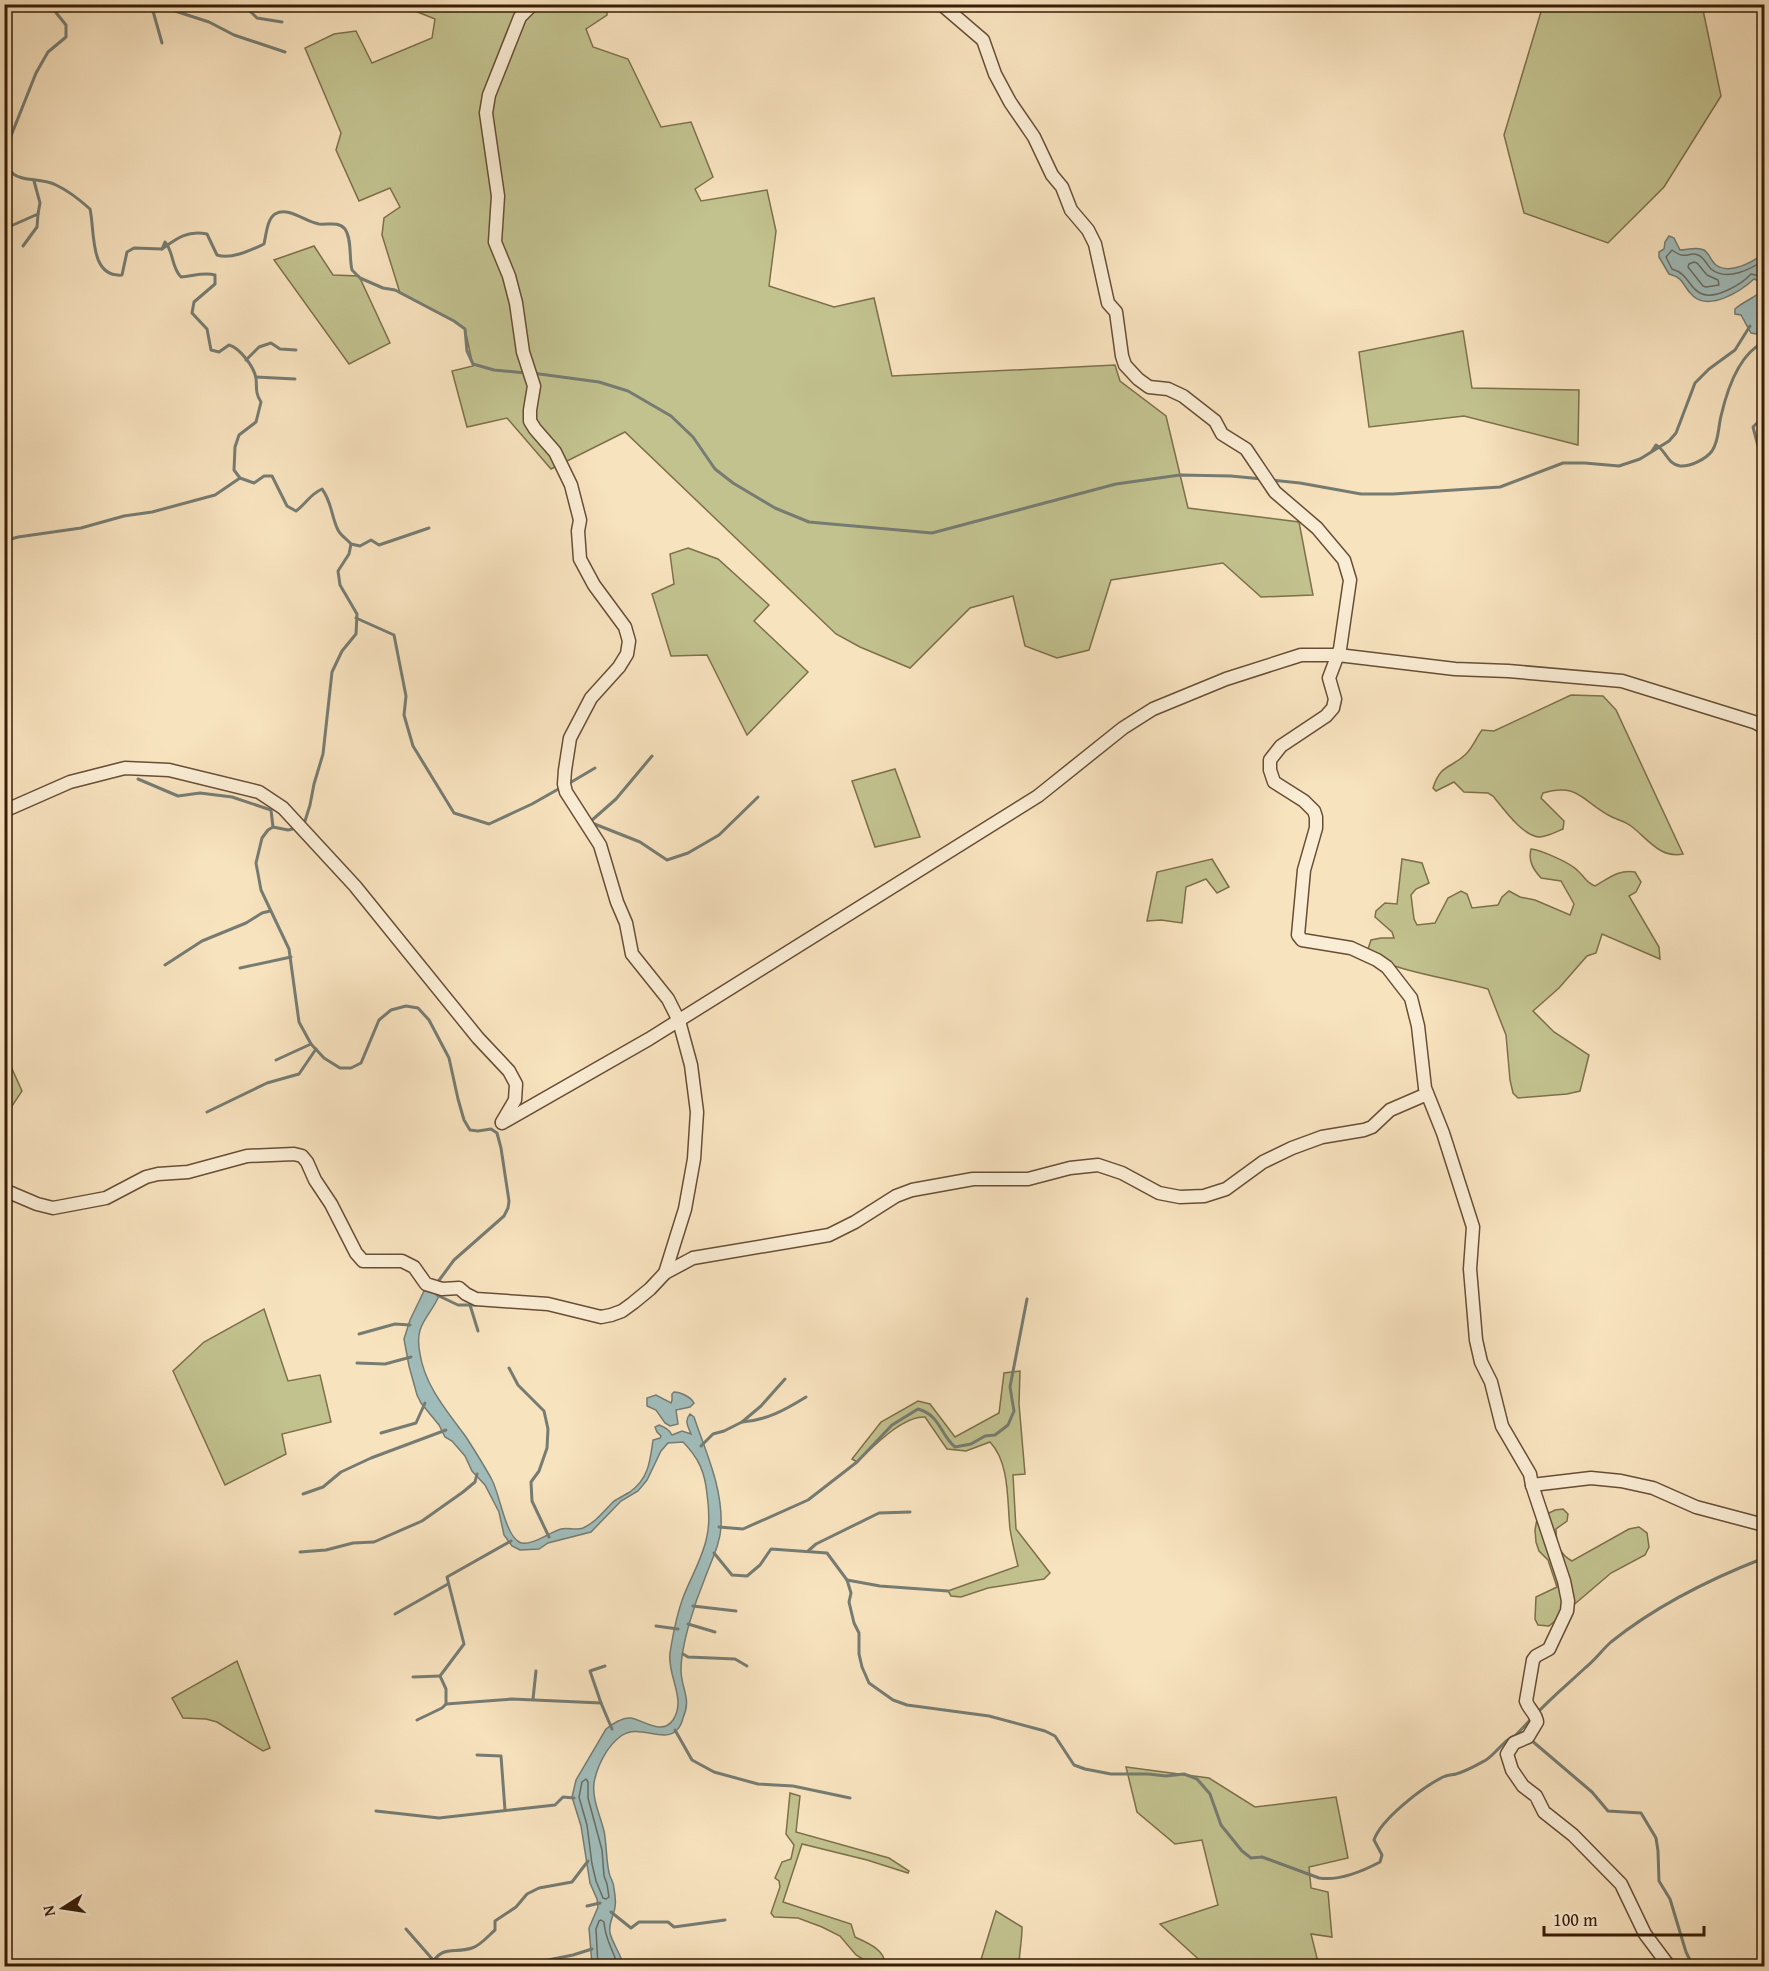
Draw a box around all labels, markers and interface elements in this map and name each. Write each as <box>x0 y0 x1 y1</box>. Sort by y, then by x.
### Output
north arrow <box>33 1878 93 1938</box>
scale bar <box>1544 1899 1704 1937</box>
text: N <box>35 1903 61 1919</box>
text: 100 m <box>1553 1906 1598 1933</box>

